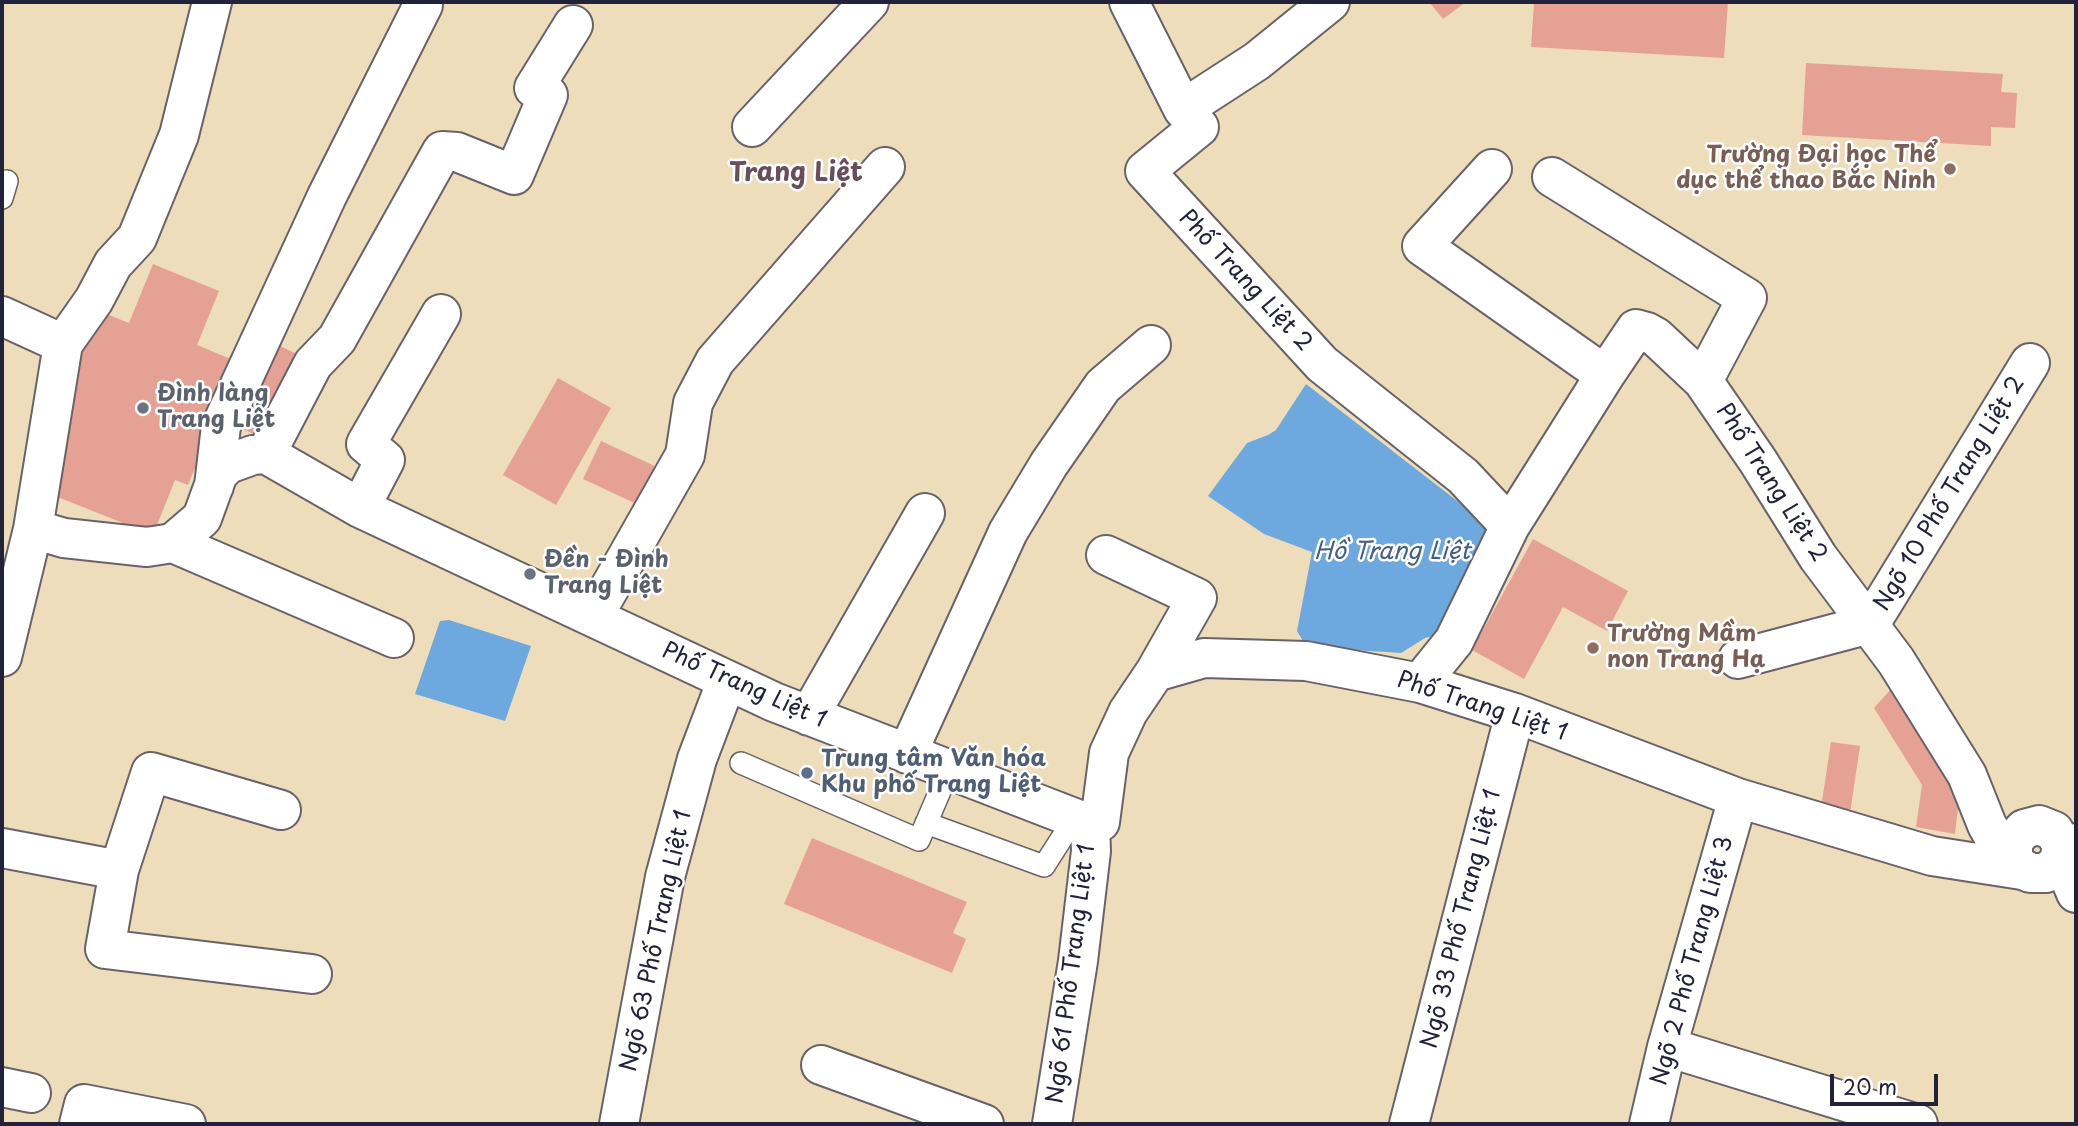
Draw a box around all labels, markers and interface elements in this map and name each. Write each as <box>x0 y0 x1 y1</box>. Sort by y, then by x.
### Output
place label: Trường Đại học Thể dục thể thao Bắc Ninh <box>1676 142 1936 196</box>
district label: Trang Liệt <box>729 158 863 190</box>
marker: Trường Đại học Thể dục thể thao Bắc Ninh <box>1942 161 1958 177</box>
street label: Phố Trang Liệt 2 <box>1173 205 1317 357</box>
street label: Ngõ 10 Phố Trang Liệt 2 <box>1869 372 2031 616</box>
place label: Đình làng Trang Liệt <box>157 381 275 435</box>
street label: Phố Trang Liệt 2 <box>1710 399 1832 567</box>
marker: Đình làng Trang Liệt <box>135 400 151 416</box>
water label: Hồ Trang Liệt <box>1314 538 1470 566</box>
place label: Đền - Đình Trang Liệt <box>544 547 669 601</box>
marker: Đền - Đình Trang Liệt <box>522 566 538 582</box>
place label: Trường Mầm non Trang Hạ <box>1607 621 1765 675</box>
street label: Phố Trang Liệt 1 <box>658 637 830 735</box>
marker: Trường Mầm non Trang Hạ <box>1585 640 1601 656</box>
street label: Phố Trang Liệt 1 <box>1394 667 1570 747</box>
place label: Trung tâm Văn hóa Khu phố Trang Liệt <box>821 746 1046 800</box>
marker: Trung tâm Văn hóa Khu phố Trang Liệt <box>799 765 815 781</box>
street label: Ngõ 33 Phố Trang Liệt 1 <box>1416 787 1508 1051</box>
street label: Ngõ 63 Phố Trang Liệt 1 <box>616 808 698 1074</box>
street label: Ngõ 2 Phố Trang Liệt 3 <box>1646 833 1740 1089</box>
street label: Ngõ 61 Phố Trang Liệt 1 <box>1042 842 1102 1106</box>
scale bar <box>1833 1060 1941 1104</box>
text: 20 m <box>1843 1070 1897 1102</box>

